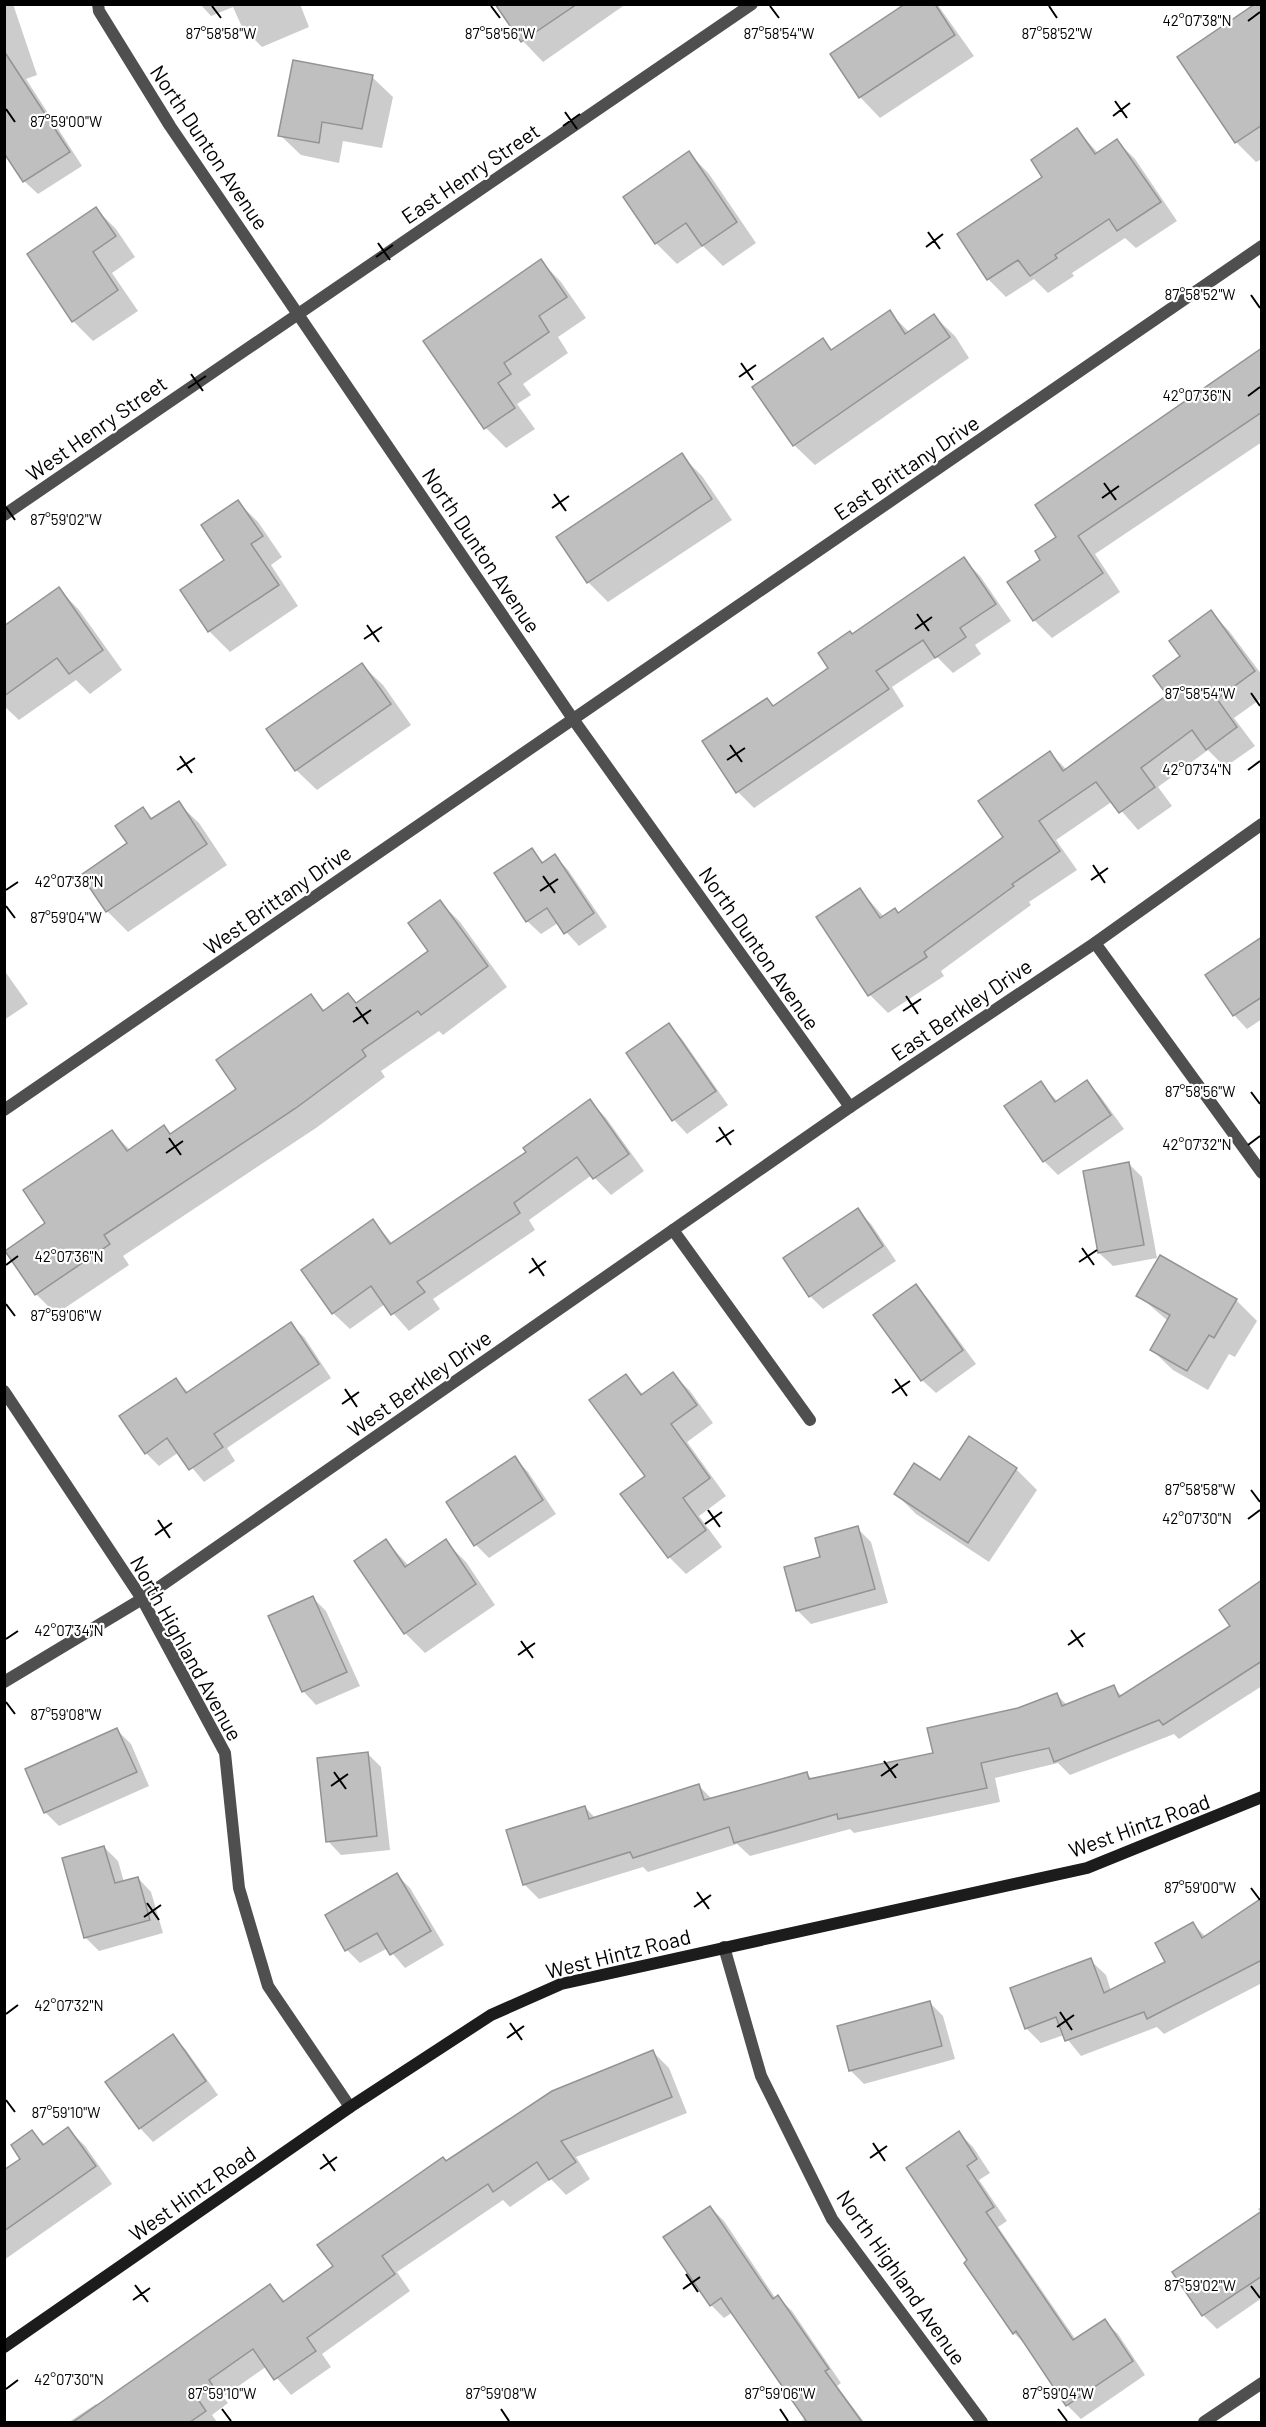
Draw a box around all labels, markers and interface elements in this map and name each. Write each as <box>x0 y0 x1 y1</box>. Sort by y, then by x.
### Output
text: 42°07'38"N <box>1162 11 1232 29</box>
text: 87°58'58"W <box>186 24 256 42</box>
text: 87°58'56"W <box>465 24 535 42</box>
text: 87°58'54"W <box>744 24 815 42</box>
text: 87°58'52"W <box>1022 24 1093 42</box>
street label: North Dunton Avenue <box>146 60 274 234</box>
text: 87°59'00"W <box>30 112 102 130</box>
street label: East Henry Street <box>396 118 544 228</box>
text: 87°58'52"W <box>1165 285 1236 303</box>
street label: West Henry Street <box>21 370 171 486</box>
text: 42°07'36"N <box>1162 386 1232 404</box>
street label: East Brittany Drive <box>829 409 983 525</box>
street label: North Dunton Avenue <box>418 463 546 637</box>
text: 87°59'02"W <box>30 510 102 528</box>
text: 87°58'54"W <box>1165 684 1236 702</box>
text: 42°07'34"N <box>1162 760 1232 778</box>
street label: West Brittany Drive <box>198 839 356 959</box>
street label: North Dunton Avenue <box>694 862 826 1034</box>
text: 42°07'38"N <box>34 872 104 890</box>
text: 87°59'04"W <box>30 908 102 926</box>
street label: East Berkley Drive <box>886 953 1036 1065</box>
text: 87°58'56"W <box>1165 1082 1235 1100</box>
text: 42°07'32"N <box>1162 1135 1232 1153</box>
text: 42°07'36"N <box>34 1247 104 1265</box>
text: 87°59'06"W <box>30 1306 102 1324</box>
street label: West Berkley Drive <box>342 1324 496 1442</box>
text: 87°58'58"W <box>1165 1480 1235 1498</box>
text: 42°07'30"N <box>1162 1509 1232 1527</box>
street label: North Highland Avenue <box>126 1551 248 1745</box>
text: 42°07'34"N <box>34 1621 104 1639</box>
text: 87°59'08"W <box>30 1705 102 1723</box>
street label: West Hintz Road <box>1065 1788 1213 1862</box>
text: 87°59'00"W <box>1164 1878 1236 1896</box>
street label: West Hintz Road <box>543 1923 693 1983</box>
text: 42°07'32"N <box>34 1996 104 2014</box>
text: 87°59'10"W <box>32 2103 100 2121</box>
street label: West Hintz Road <box>124 2140 260 2246</box>
street label: North Highland Avenue <box>832 2185 972 2369</box>
text: 87°59'02"W <box>1164 2276 1236 2294</box>
text: 42°07'30"N <box>34 2370 104 2388</box>
text: 87°59'10"W <box>188 2384 256 2402</box>
text: 87°59'08"W <box>465 2384 537 2402</box>
text: 87°59'06"W <box>744 2384 816 2402</box>
text: 87°59'04"W <box>1022 2384 1094 2402</box>

